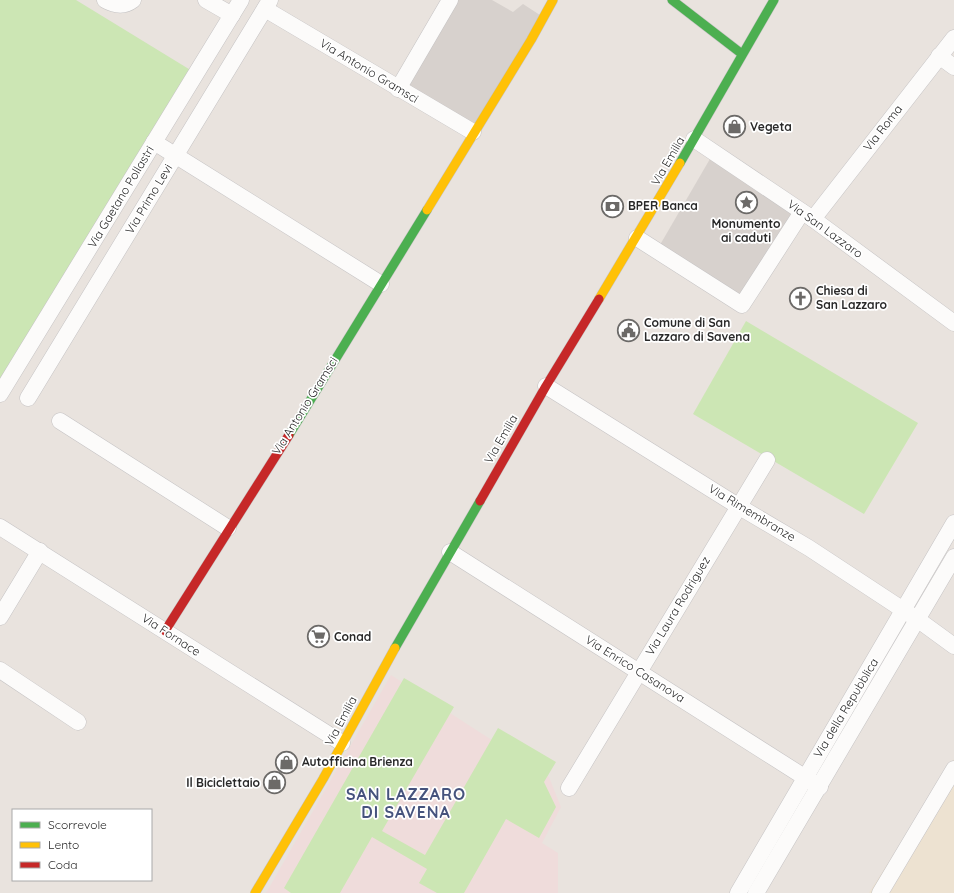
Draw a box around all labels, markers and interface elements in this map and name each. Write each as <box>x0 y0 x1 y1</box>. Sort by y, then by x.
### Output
street label: Via Antonio Gramsci <box>317 35 421 106</box>
street label: Via Roma <box>860 102 905 154</box>
shop icon: Vegeta <box>721 114 747 140</box>
place label: Vegeta <box>750 119 792 134</box>
street label: Via Emilia <box>648 134 688 188</box>
street label: Via Gaetano Pollastri <box>84 143 157 251</box>
street label: Via Primo Levi <box>122 161 175 236</box>
place icon: Monumento ai caduti <box>733 190 759 216</box>
bank icon: BPER Banca <box>600 193 626 219</box>
street label: Via San Lazzaro <box>785 196 866 261</box>
place label: BPER Banca <box>628 198 698 213</box>
place label: Monumento ai caduti <box>711 216 781 245</box>
place label: Chiesa di San Lazzaro <box>816 283 888 312</box>
church icon: Chiesa di San Lazzaro <box>787 285 813 311</box>
place label: Comune di San Lazzaro di Savena <box>644 315 750 344</box>
public building icon: Comune di San Lazzaro di Savena <box>615 317 641 343</box>
street label: Via Antonio Gramsci <box>268 354 341 457</box>
street label: Via Emilia <box>481 412 521 466</box>
street label: Via Rimembranze <box>706 481 799 545</box>
street label: Via Laura Rodriguez <box>642 553 713 658</box>
street label: Via Fornace <box>139 610 204 659</box>
supermarket icon: Conad <box>306 624 332 650</box>
place label: Conad <box>334 629 371 644</box>
street label: Via Enrico Casanova <box>583 632 688 705</box>
street label: Via della Repubblica <box>810 655 881 760</box>
street label: Via Emilia <box>321 693 360 748</box>
shop icon: Autofficina Brienza <box>273 749 299 775</box>
place label: Autofficina Brienza <box>302 754 413 769</box>
shop icon: Il Biciclettaio <box>262 770 288 796</box>
place label: Il Biciclettaio <box>186 775 261 790</box>
district label: SAN LAZZARO DI SAVENA <box>346 784 466 822</box>
legend <box>12 809 152 881</box>
text: Scorrevole <box>48 817 107 832</box>
text: Lento <box>48 837 79 852</box>
text: Coda <box>48 857 78 872</box>

